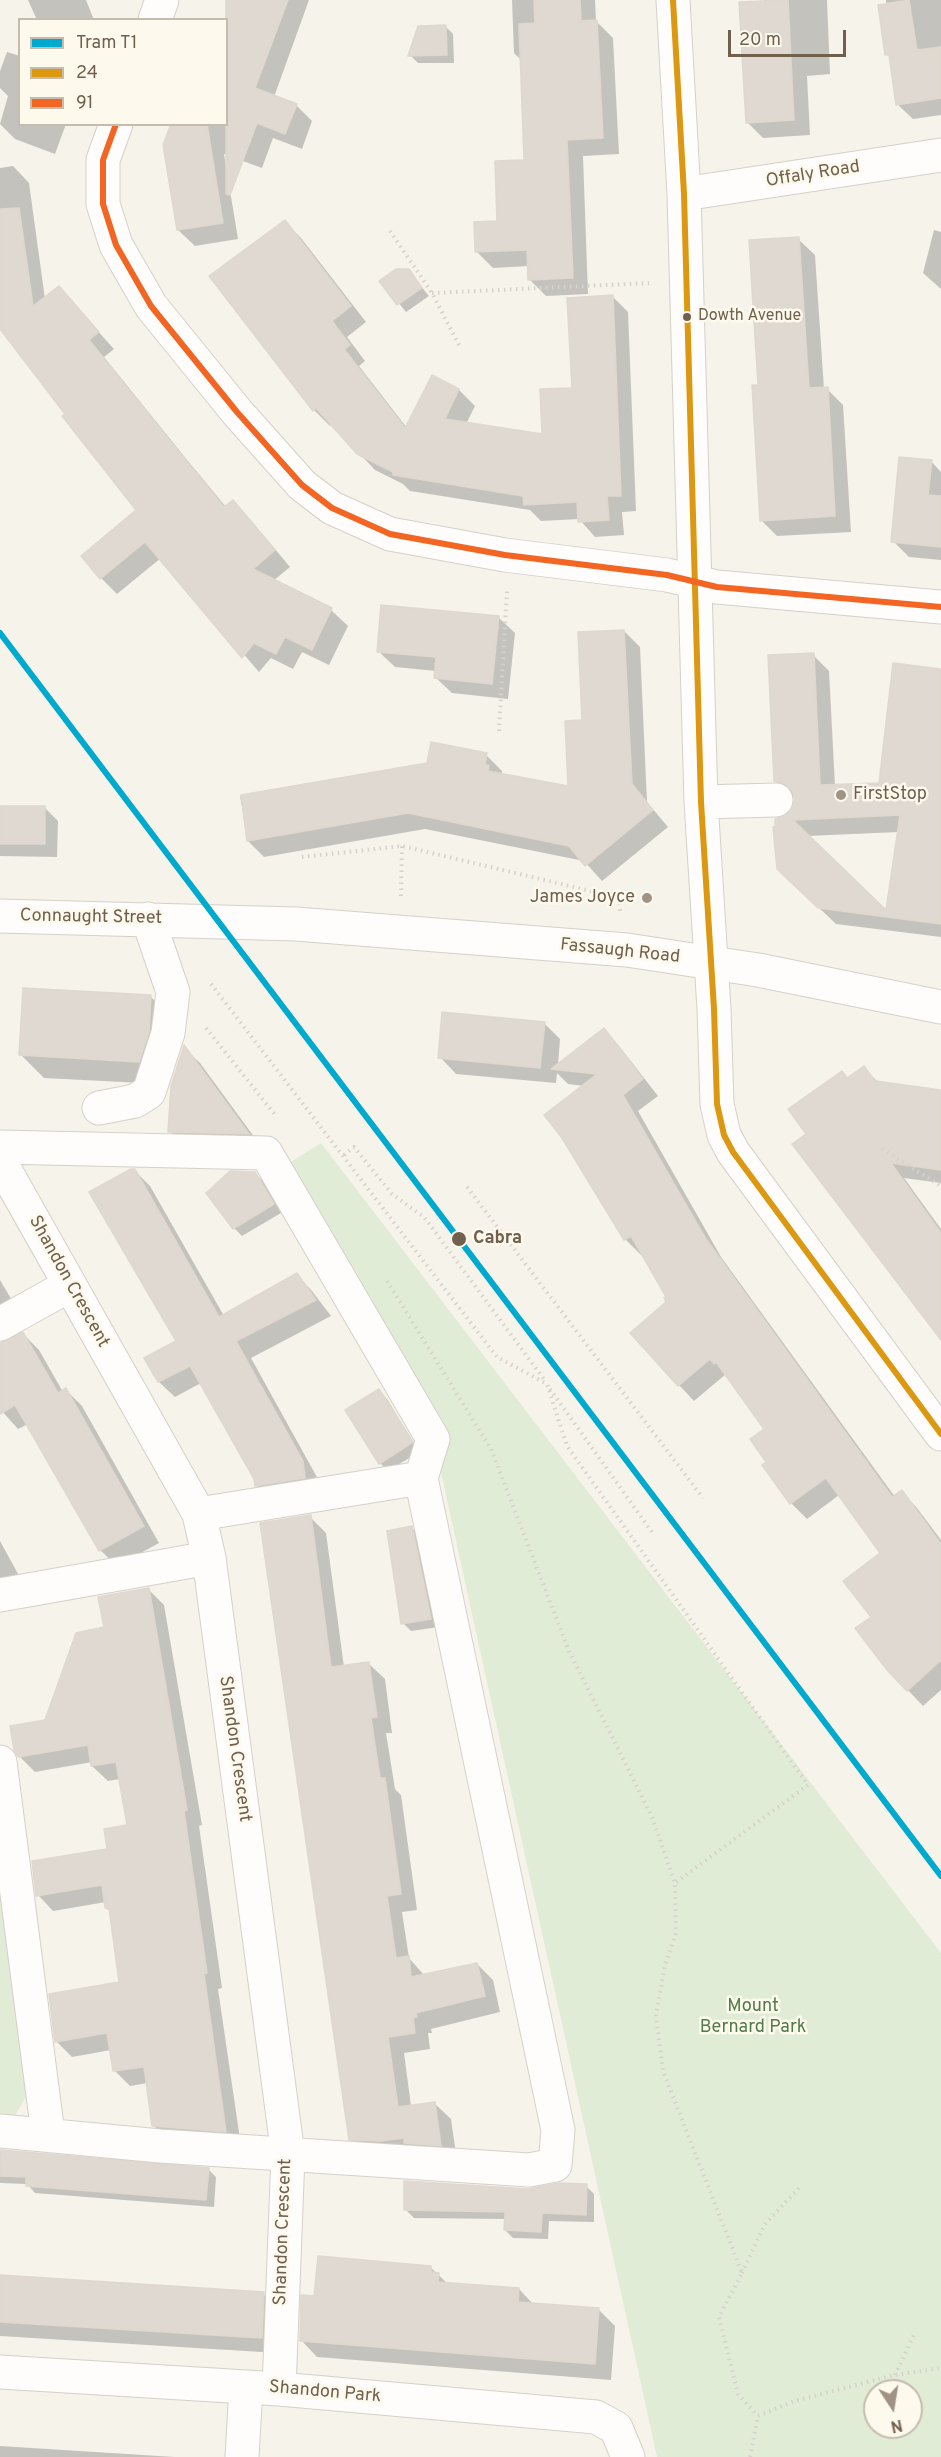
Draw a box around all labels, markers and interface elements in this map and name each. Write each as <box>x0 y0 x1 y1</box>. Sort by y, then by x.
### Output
legend <box>18 18 228 126</box>
scale bar <box>731 18 850 56</box>
text: 20 m <box>739 29 781 52</box>
text: Tram T1 <box>76 32 138 55</box>
text: 24 <box>76 62 98 85</box>
text: 91 <box>76 92 93 115</box>
street label: Offaly Road <box>764 157 862 193</box>
place label: Dowth Avenue <box>698 307 801 327</box>
marker: Dowth Avenue <box>681 311 693 323</box>
place label: FirstStop <box>853 784 927 806</box>
marker: FirstStop <box>834 788 848 802</box>
place label: James Joyce <box>530 887 635 909</box>
marker: James Joyce <box>640 891 654 905</box>
street label: Connaught Street <box>20 906 162 930</box>
street label: Fassaugh Road <box>559 935 681 969</box>
street label: Shandon Crescent <box>23 1212 113 1352</box>
place label: Cabra <box>473 1228 522 1250</box>
marker: Cabra <box>450 1230 468 1248</box>
street label: Shandon Crescent <box>213 1675 255 1823</box>
park label: Mount Bernard Park <box>700 1996 806 2038</box>
street label: Shandon Crescent <box>271 2158 297 2306</box>
street label: Shandon Park <box>268 2377 382 2409</box>
north arrow <box>863 2379 923 2439</box>
text: N <box>889 2414 904 2436</box>

